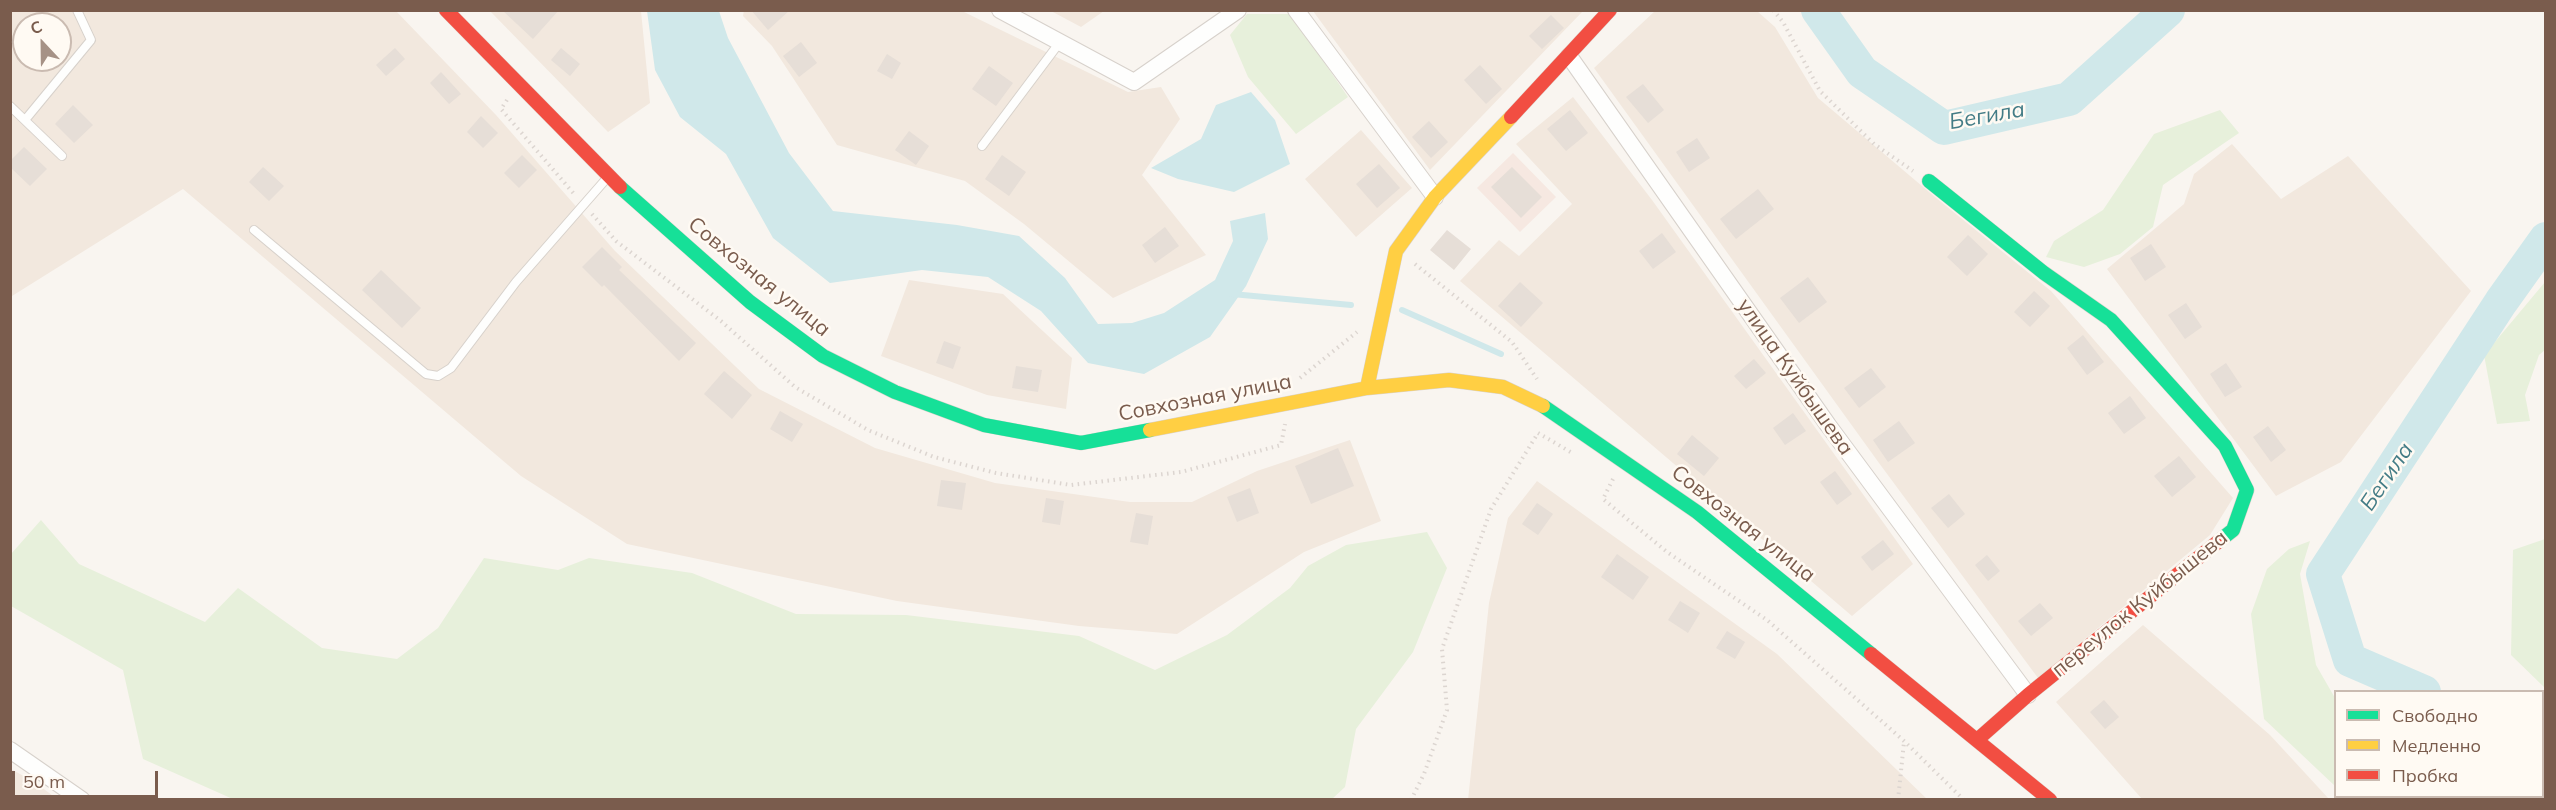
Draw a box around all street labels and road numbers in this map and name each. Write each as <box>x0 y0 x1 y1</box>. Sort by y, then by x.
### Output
street label: Совхозная улица <box>683 212 835 342</box>
street label: улица Куйбышева <box>1732 294 1858 460</box>
street label: Совхозная улица <box>1116 369 1294 427</box>
street label: Совхозная улица <box>1666 460 1820 588</box>
street label: переулок Куйбышева <box>2047 525 2233 683</box>

